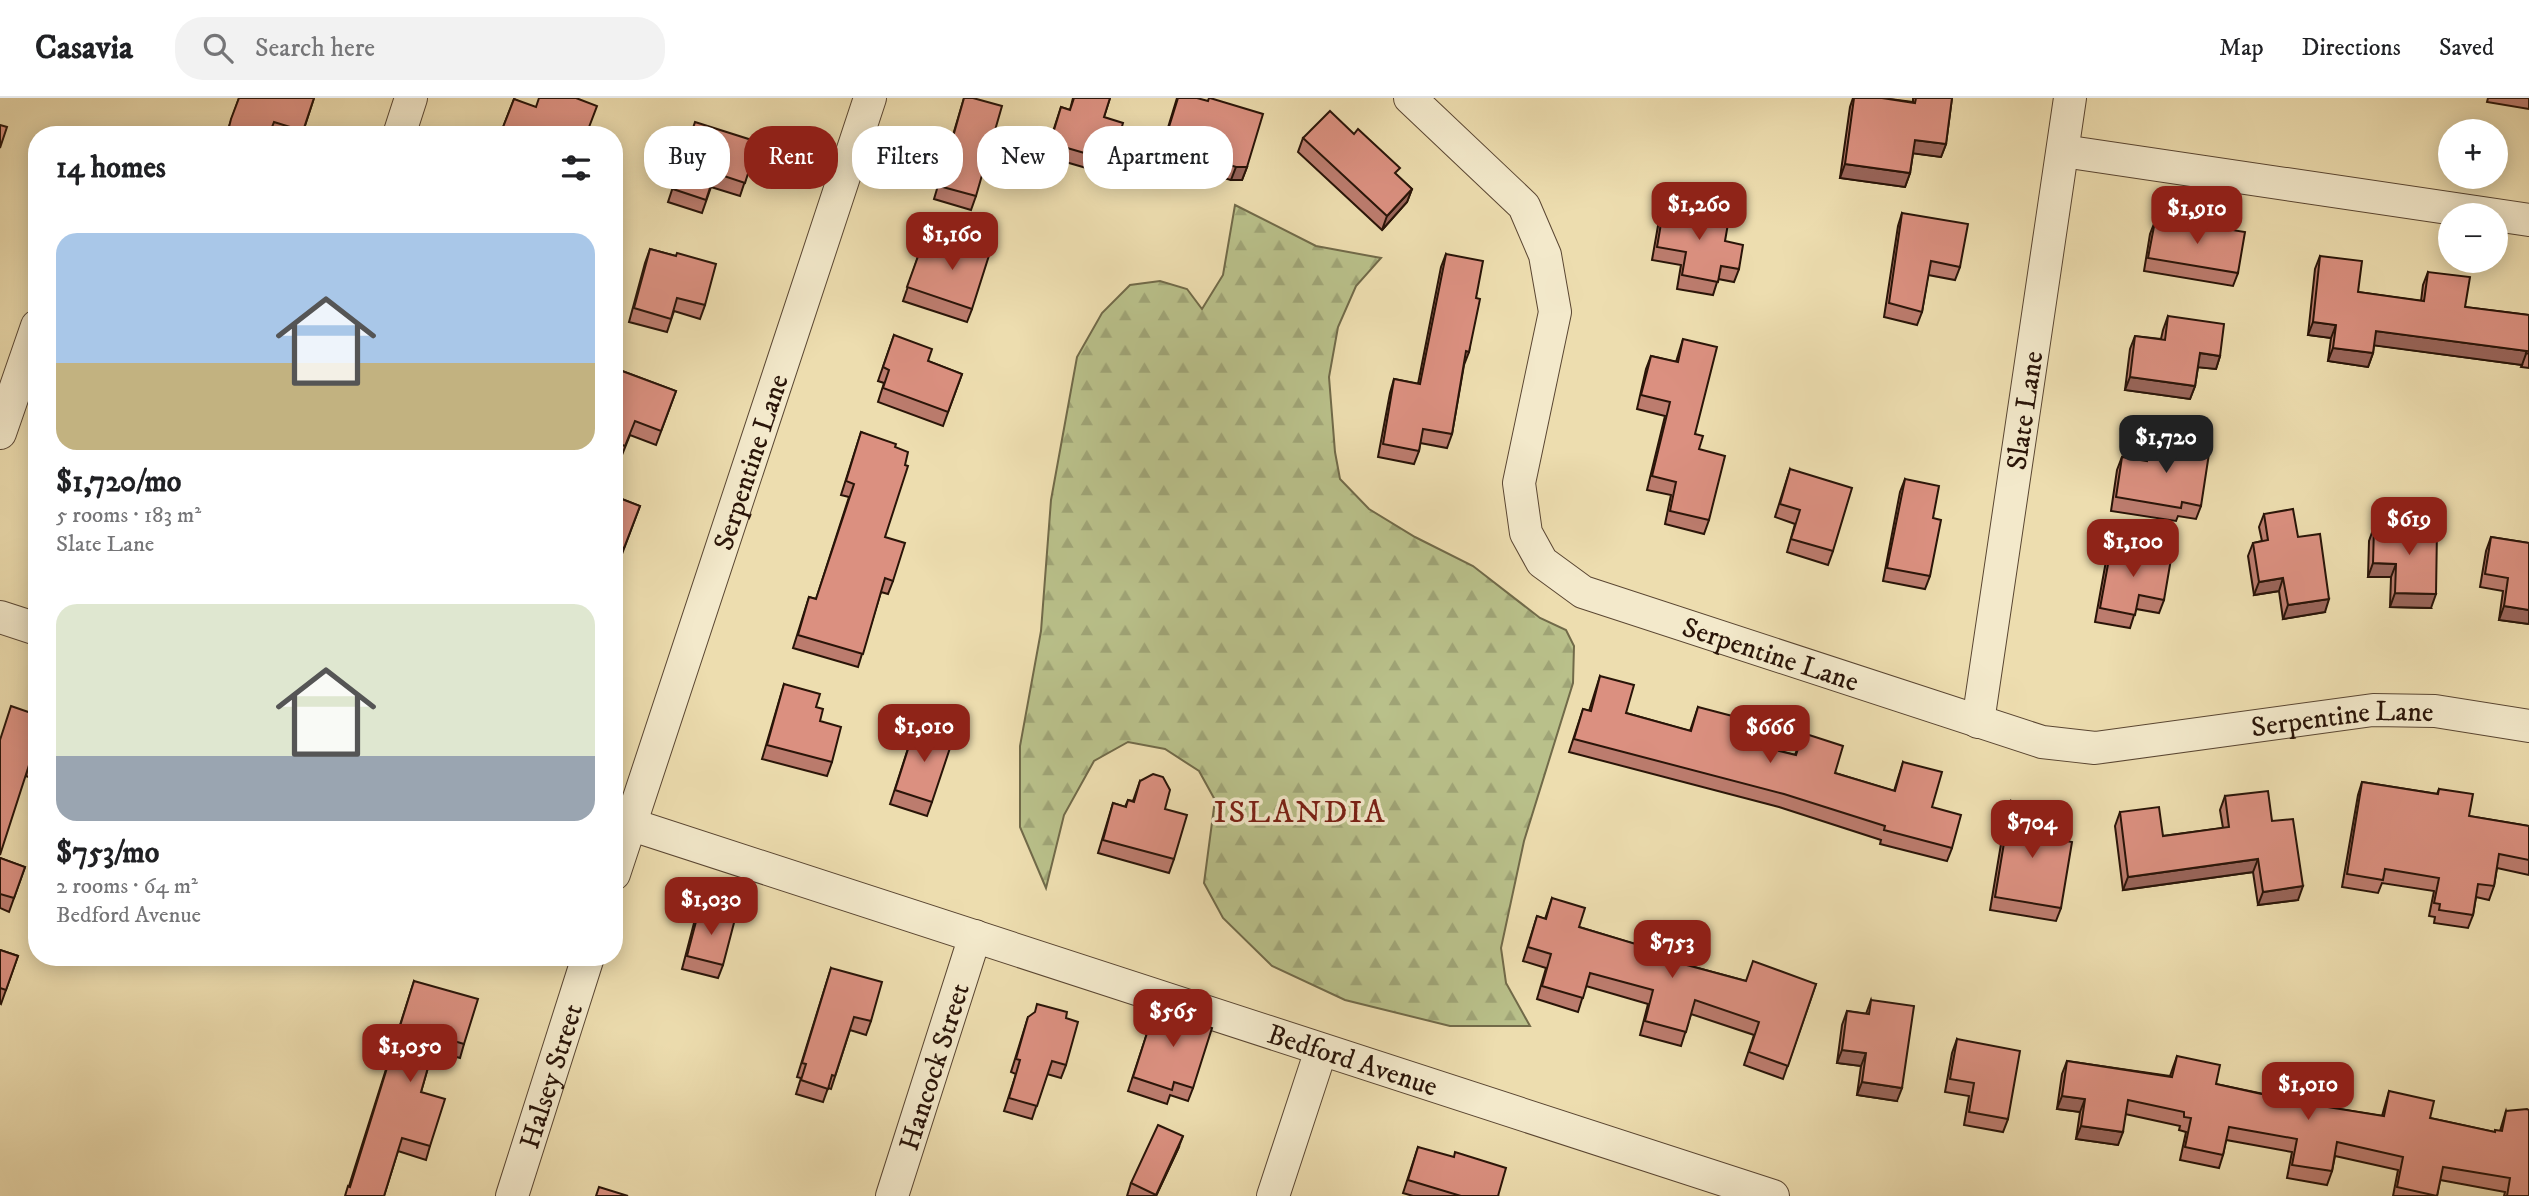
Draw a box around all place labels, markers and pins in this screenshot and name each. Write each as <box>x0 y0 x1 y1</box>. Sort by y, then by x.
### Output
pin: $1,260 <box>1642 183 1756 242</box>
pin: $1,910 <box>2140 186 2254 246</box>
pin: $1,160 <box>895 212 1009 272</box>
pin: $1,720 <box>2109 416 2223 475</box>
pin: $619 <box>2368 498 2450 557</box>
pin: $1,100 <box>2076 519 2190 579</box>
pin: $1,010 <box>867 704 981 764</box>
pin: $666 <box>1729 706 1811 765</box>
pin: $704 <box>1991 800 2073 860</box>
pin: $1,030 <box>654 878 768 937</box>
pin: $753 <box>1631 920 1713 980</box>
pin: $565 <box>1132 990 1214 1049</box>
pin: $1,050 <box>353 1024 467 1084</box>
pin: $1,010 <box>2251 1062 2365 1122</box>

